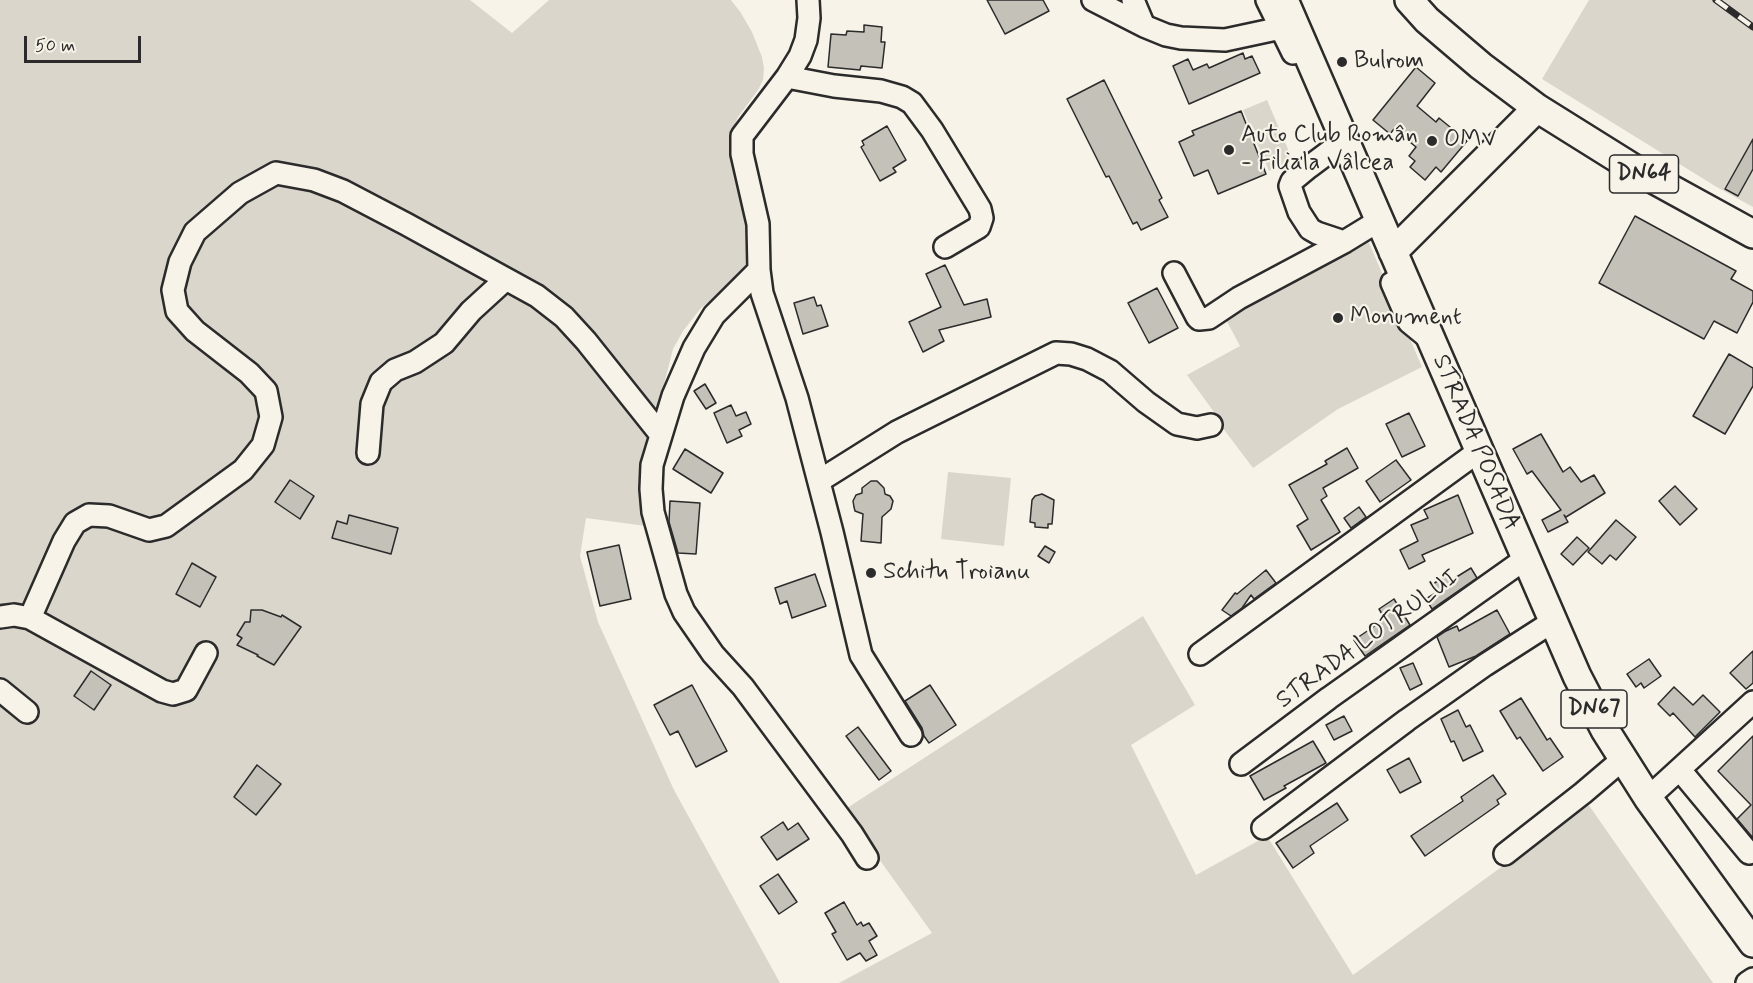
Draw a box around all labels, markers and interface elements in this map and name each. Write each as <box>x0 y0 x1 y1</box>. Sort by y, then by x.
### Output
scale bar <box>27 24 144 62</box>
text: 50 m <box>35 34 75 58</box>
place label: Bulrom <box>1354 48 1424 76</box>
marker: Bulrom <box>1335 55 1349 69</box>
place label: Auto Club Român - Filiala Vâlcea <box>1241 122 1418 178</box>
place label: OMV <box>1444 127 1497 155</box>
marker: OMV <box>1425 134 1439 148</box>
marker: Auto Club Român - Filiala Vâlcea <box>1222 143 1236 157</box>
road number: DN64 <box>1610 155 1678 193</box>
place label: Monument <box>1350 304 1462 332</box>
marker: Monument <box>1331 311 1345 325</box>
street label: STRADA POSADA <box>1425 351 1525 535</box>
place label: Schitu Troianu <box>883 559 1030 587</box>
street label: STRADA LOTRULUI <box>1271 564 1465 716</box>
marker: Schitu Troianu <box>864 566 878 580</box>
road number: DN67 <box>1561 690 1627 728</box>

